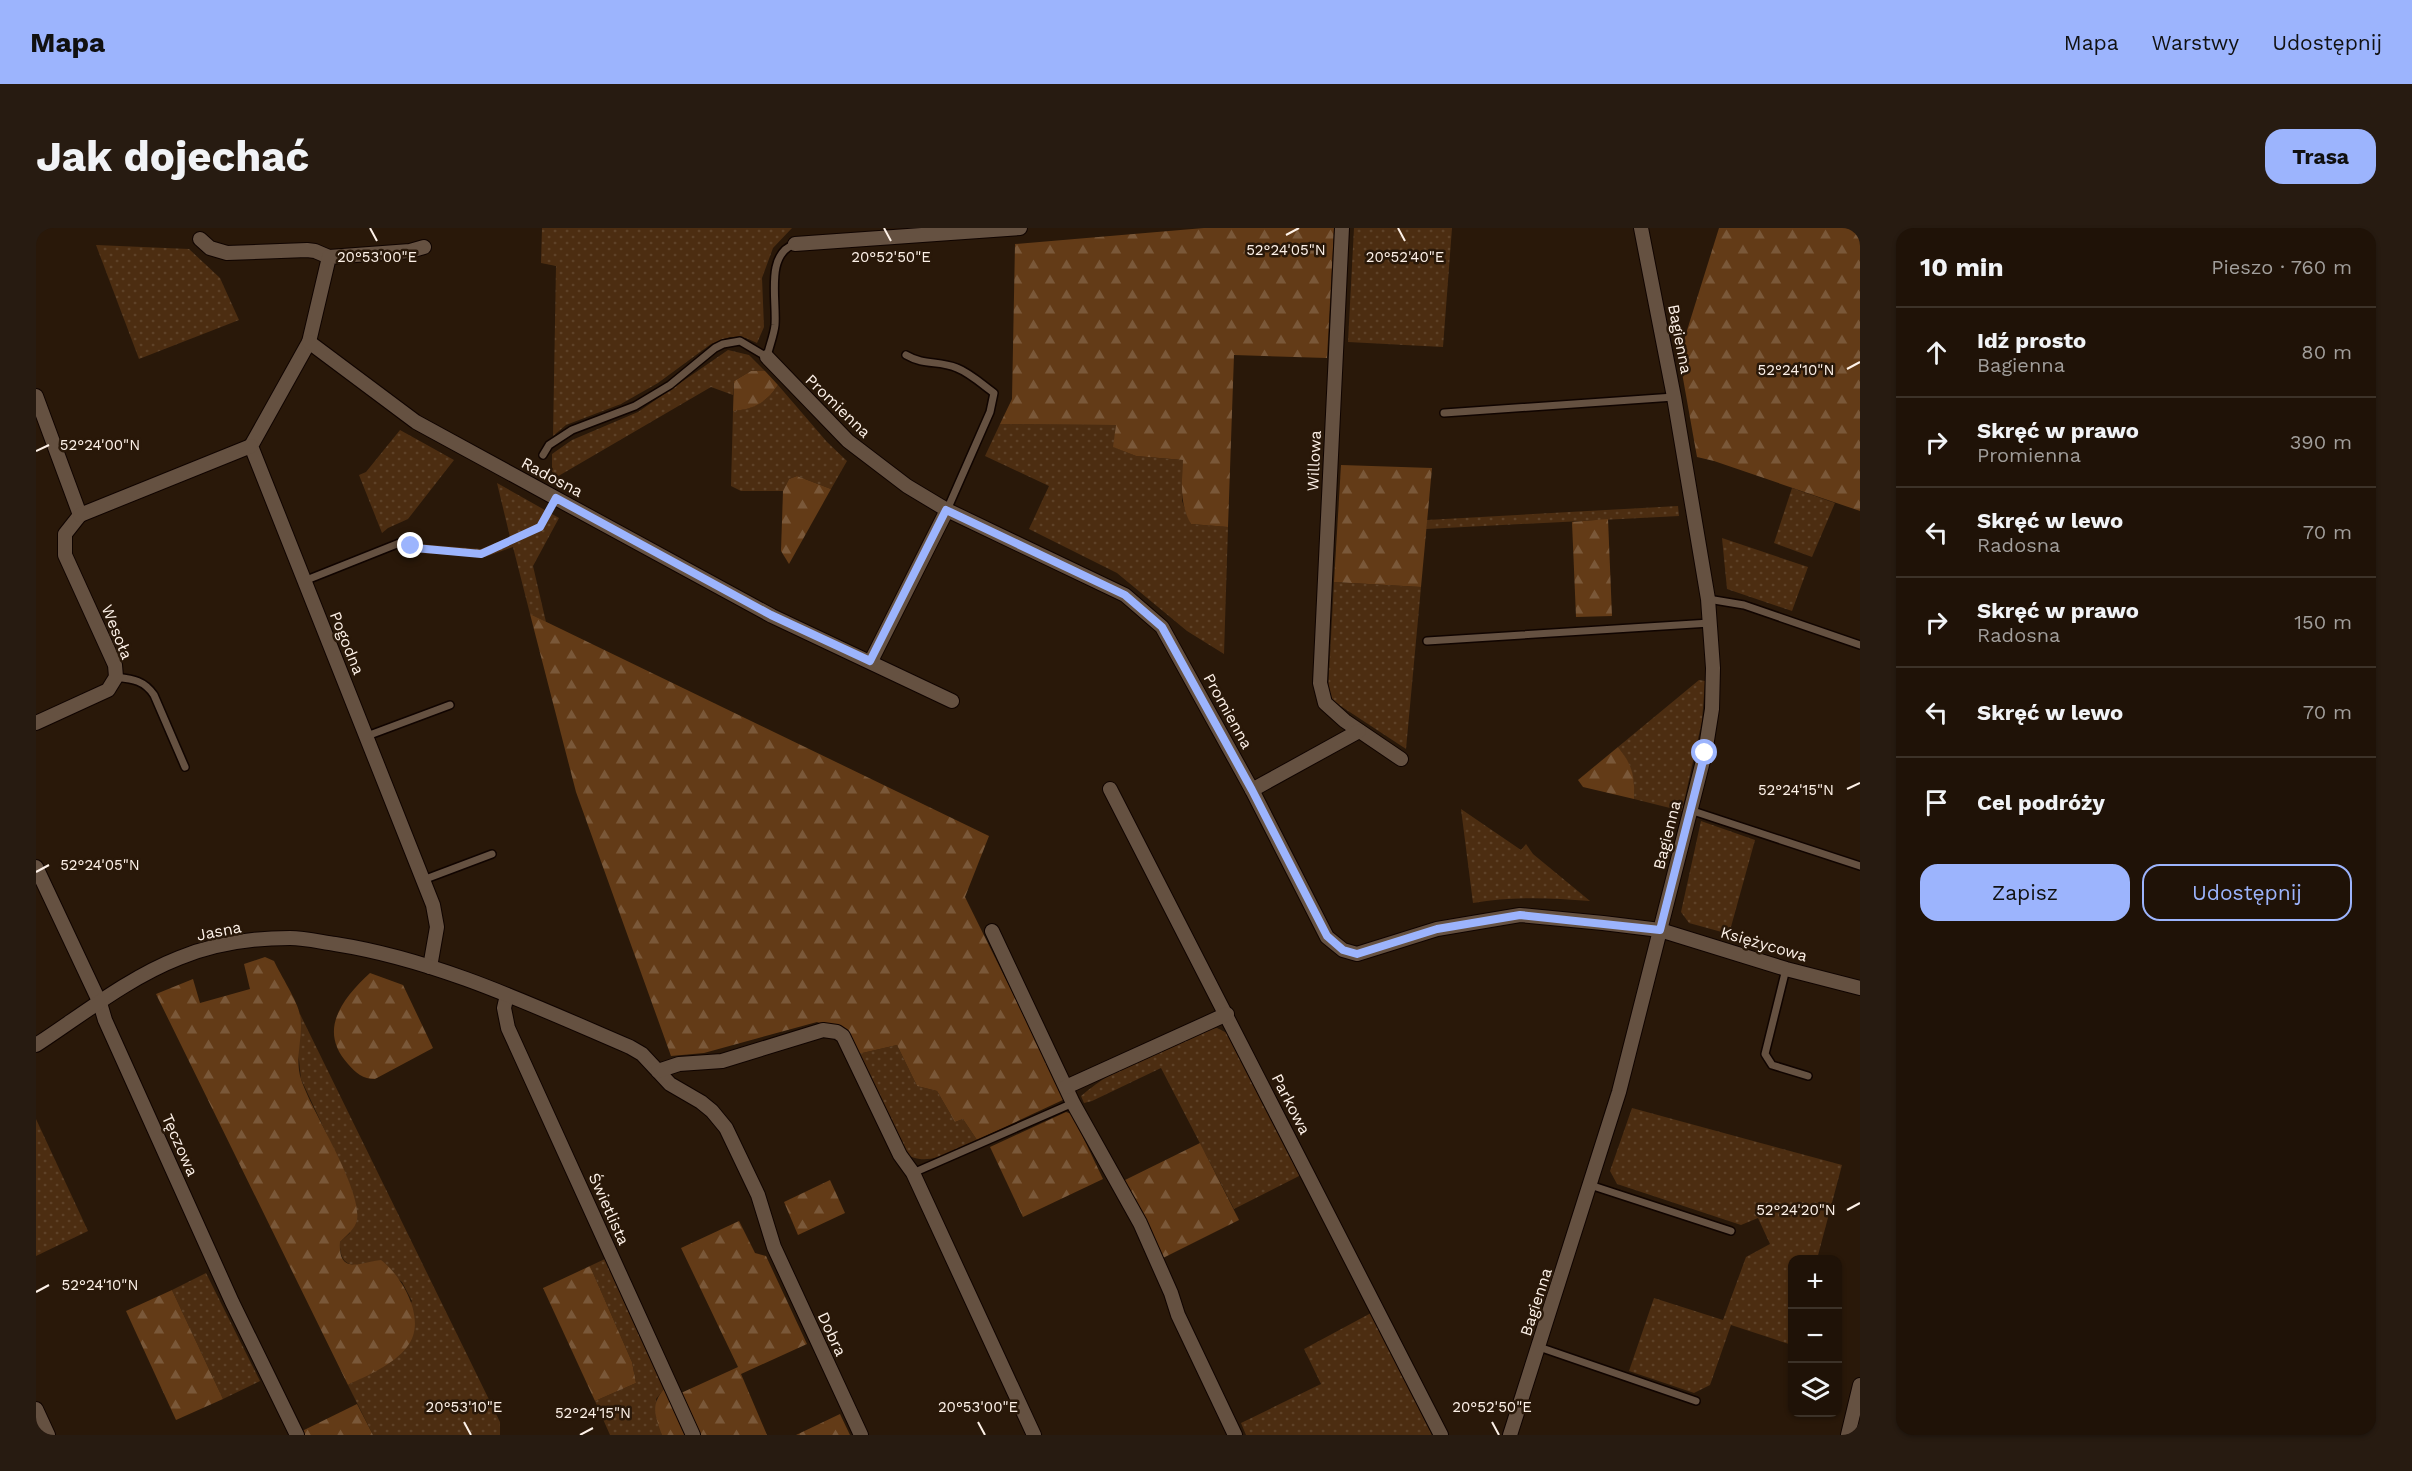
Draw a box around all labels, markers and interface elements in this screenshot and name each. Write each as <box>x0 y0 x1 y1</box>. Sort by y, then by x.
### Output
text: Mapa <box>30 26 105 59</box>
text: Mapa <box>2064 30 2119 55</box>
text: Warstwy <box>2152 30 2239 55</box>
text: Udostępnij <box>2272 30 2382 55</box>
button: Trasa <box>2265 129 2376 184</box>
text: Jak dojechać <box>36 132 309 181</box>
text: 52°24'05"N <box>1246 241 1326 259</box>
text: 20°53'00"E <box>337 248 417 266</box>
text: 20°52'50"E <box>851 248 931 266</box>
text: 20°52'40"E <box>1366 248 1444 266</box>
text: 10 min <box>1920 252 2004 282</box>
text: Pieszo · 760 m <box>2211 255 2352 279</box>
street label: Bagienna <box>1664 303 1696 375</box>
text: Idź prosto <box>1977 328 2086 353</box>
icon: ahead <box>1920 336 1953 369</box>
text: 80 m <box>2301 340 2352 364</box>
text: Bagienna <box>1977 353 2065 377</box>
text: 52°24'10"N <box>1758 361 1834 379</box>
street label: Promienna <box>801 370 875 442</box>
text: Skręć w prawo <box>1977 418 2139 443</box>
icon: right <box>1920 426 1953 459</box>
street label: Willowa <box>1303 430 1325 492</box>
text: 390 m <box>2290 430 2352 454</box>
text: 52°24'00"N <box>60 436 140 454</box>
text: Promienna <box>1977 443 2081 467</box>
street label: Radosna <box>518 453 586 501</box>
text: Skręć w lewo <box>1977 508 2123 533</box>
icon: left <box>1920 516 1953 549</box>
text: 70 m <box>2303 520 2352 544</box>
route end <box>397 532 423 558</box>
text: Radosna <box>1977 533 2060 557</box>
text: Skręć w prawo <box>1977 598 2139 623</box>
street label: Wesoła <box>97 602 137 662</box>
icon: right <box>1920 606 1953 639</box>
street label: Pogodna <box>326 609 368 677</box>
text: 150 m <box>2294 610 2352 634</box>
text: Radosna <box>1977 623 2060 647</box>
street label: Promienna <box>1200 670 1256 752</box>
icon: left <box>1920 696 1953 729</box>
text: Skręć w lewo <box>1977 700 2123 725</box>
text: 70 m <box>2303 700 2352 724</box>
route start <box>1691 739 1717 765</box>
text: 52°24'15"N <box>1758 781 1834 799</box>
icon: arrive <box>1920 786 1953 819</box>
text: Cel podróży <box>1977 790 2105 815</box>
street label: Bagienna <box>1649 799 1685 871</box>
text: 52°24'05"N <box>60 856 140 874</box>
button: Zapisz <box>1920 864 2130 921</box>
button: Udostępnij <box>2142 864 2352 921</box>
street label: Jasna <box>195 917 243 945</box>
street label: Księżycowa <box>1718 923 1810 965</box>
street label: Parkowa <box>1268 1070 1314 1138</box>
street label: Tęczowa <box>158 1111 202 1179</box>
street label: Świetlista <box>585 1170 633 1248</box>
text: 52°24'20"N <box>1756 1201 1836 1219</box>
map controls <box>1788 1255 1842 1417</box>
button: + <box>1788 1255 1842 1309</box>
street label: Bagienna <box>1516 1266 1556 1338</box>
text: 52°24'10"N <box>62 1276 138 1294</box>
street label: Dobra <box>814 1309 850 1359</box>
button: − <box>1788 1309 1842 1363</box>
button: layers <box>1788 1363 1842 1417</box>
text: 20°53'10"E <box>426 1398 502 1416</box>
text: 20°53'00"E <box>938 1398 1018 1416</box>
text: 20°52'50"E <box>1452 1398 1532 1416</box>
text: 52°24'15"N <box>555 1404 631 1422</box>

